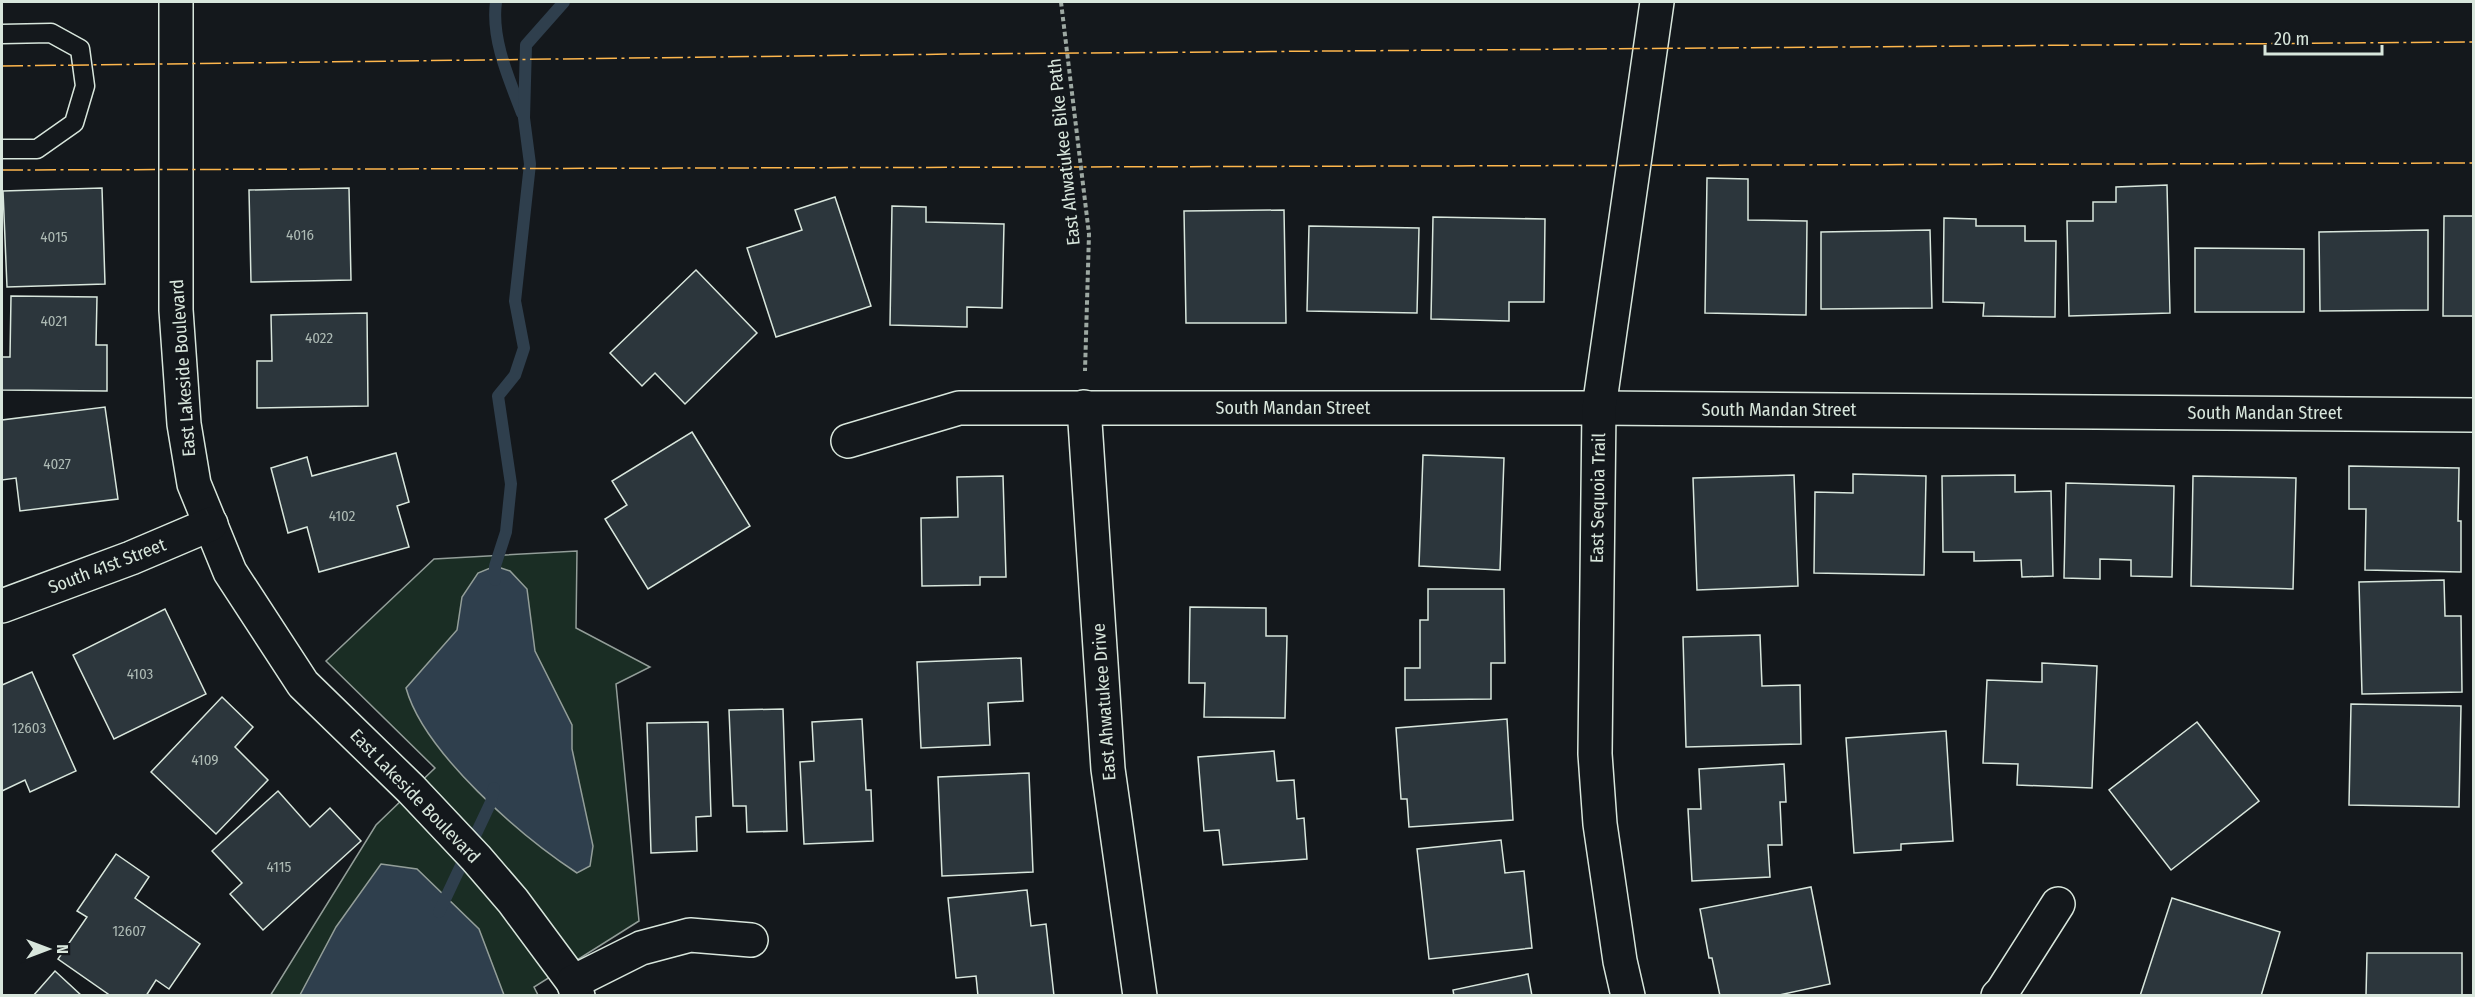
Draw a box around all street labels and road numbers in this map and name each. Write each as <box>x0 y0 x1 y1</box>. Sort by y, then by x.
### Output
street label: East Ahwatukee Bike Path <box>1043 57 1085 247</box>
street label: East Lakeside Boulevard <box>166 279 200 457</box>
street label: South Mandan Street <box>1216 397 1371 419</box>
street label: South Mandan Street <box>1702 399 1857 421</box>
street label: South Mandan Street <box>2188 402 2343 424</box>
street label: East Sequoia Trail <box>1586 432 1610 563</box>
street label: South 41st Street <box>45 533 169 599</box>
street label: East Ahwatukee Drive <box>1088 622 1120 781</box>
street label: East Lakeside Boulevard <box>345 724 485 868</box>

